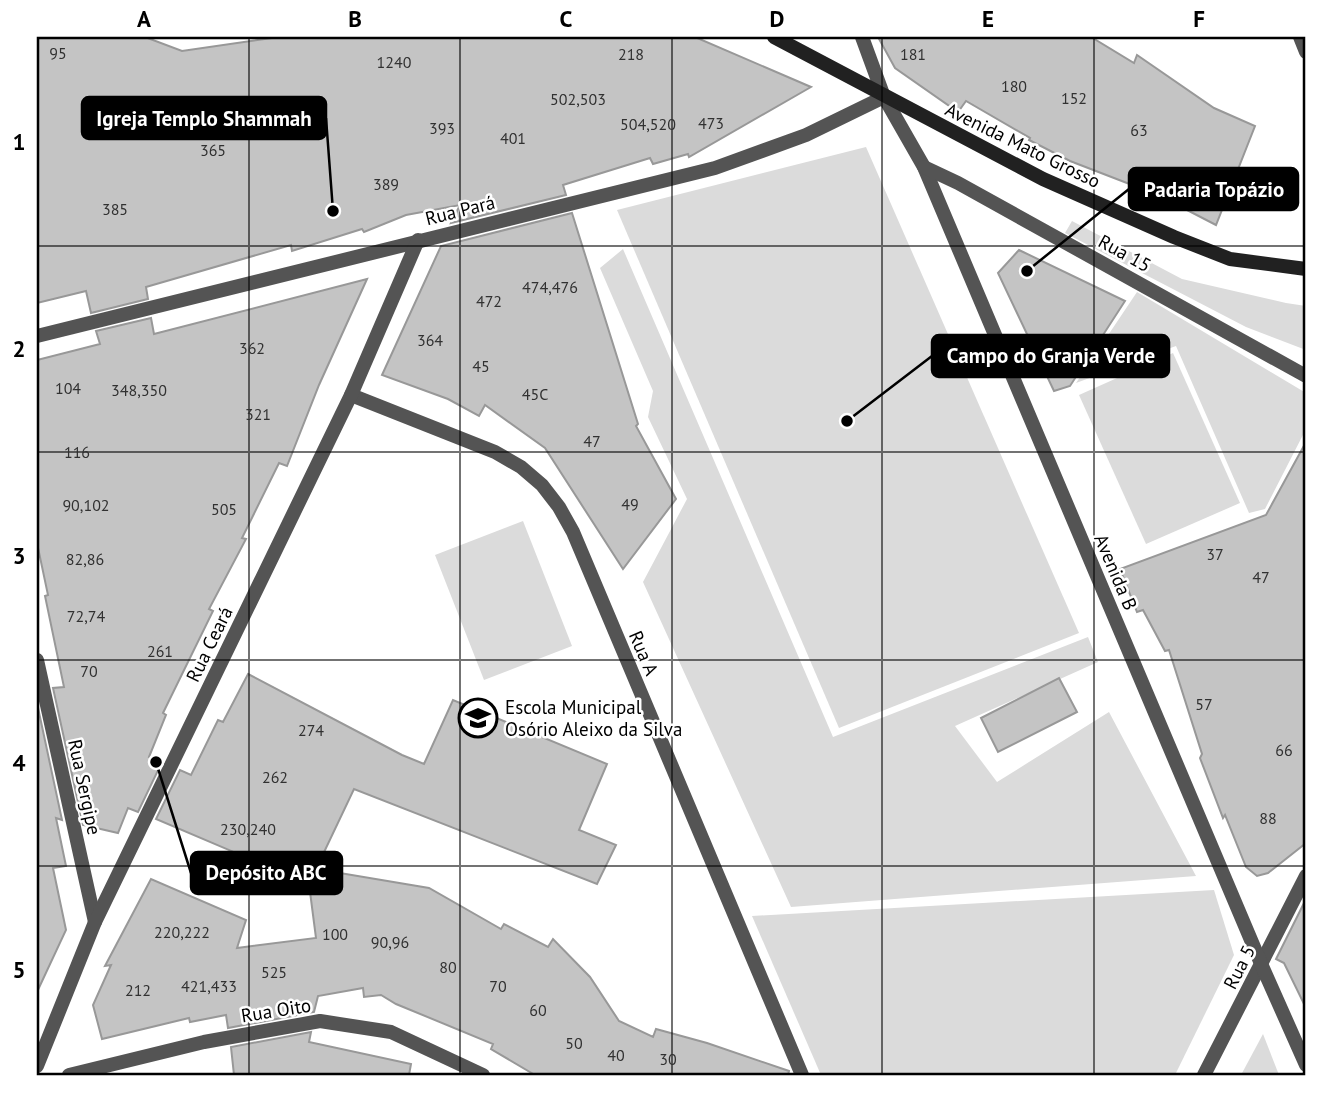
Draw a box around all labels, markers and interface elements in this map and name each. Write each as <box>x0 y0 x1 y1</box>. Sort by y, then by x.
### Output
text: A <box>137 4 151 33</box>
text: B <box>348 4 362 33</box>
text: C <box>560 4 573 33</box>
text: D <box>770 4 784 33</box>
text: E <box>982 4 994 33</box>
text: F <box>1193 4 1205 33</box>
house number: 95 <box>49 43 67 63</box>
house number: 218 <box>618 44 644 64</box>
house number: 181 <box>900 44 926 64</box>
house number: 1240 <box>377 52 412 72</box>
house number: 180 <box>1001 76 1027 96</box>
house number: 152 <box>1061 88 1087 108</box>
house number: 502,503 <box>550 89 606 109</box>
callout: Igreja Templo Shammah <box>82 97 326 139</box>
street label: Avenida Mato Grosso <box>941 97 1105 193</box>
text: Igreja Templo Shammah <box>96 105 312 132</box>
house number: 473 <box>698 113 724 133</box>
house number: 504,520 <box>620 114 676 134</box>
house number: 393 <box>429 118 455 138</box>
house number: 63 <box>1130 120 1148 140</box>
text: 1 <box>12 127 26 156</box>
house number: 401 <box>500 128 526 148</box>
house number: 365 <box>200 140 226 160</box>
callout: Padaria Topázio <box>1129 168 1298 210</box>
house number: 389 <box>373 174 399 194</box>
text: Padaria Topázio <box>1144 176 1284 203</box>
street label: Rua Pará <box>423 190 497 230</box>
house number: 385 <box>102 199 128 219</box>
street label: Rua 15 <box>1094 229 1156 277</box>
house number: 474,476 <box>522 277 578 297</box>
house number: 472 <box>476 291 502 311</box>
house number: 364 <box>417 330 443 350</box>
text: 2 <box>12 334 26 363</box>
callout: Campo do Granja Verde <box>932 335 1169 377</box>
house number: 362 <box>239 338 265 358</box>
text: Campo do Granja Verde <box>947 342 1155 369</box>
house number: 45 <box>472 356 490 376</box>
house number: 104 <box>55 378 81 398</box>
house number: 348,350 <box>111 380 167 400</box>
house number: 45C <box>522 384 548 404</box>
house number: 321 <box>245 404 271 424</box>
house number: 47 <box>583 431 601 451</box>
house number: 116 <box>64 442 90 462</box>
house number: 49 <box>621 494 639 514</box>
house number: 90,102 <box>62 495 110 515</box>
house number: 505 <box>211 499 237 519</box>
street label: Avenida B <box>1089 530 1143 614</box>
text: 3 <box>12 541 26 570</box>
house number: 37 <box>1206 544 1224 564</box>
house number: 82,86 <box>66 549 104 569</box>
house number: 47 <box>1252 567 1270 587</box>
street label: Rua Ceará <box>180 602 238 686</box>
house number: 72,74 <box>67 606 106 626</box>
street label: Rua A <box>624 627 664 679</box>
house number: 261 <box>147 641 173 661</box>
house number: 70 <box>80 661 98 681</box>
house number: 57 <box>1195 694 1213 714</box>
place label: Escola Municipal Osório Aleixo da Silva <box>505 695 682 741</box>
school or university icon: Escola Municipal Osório Aleixo da Silva <box>457 697 499 739</box>
house number: 274 <box>298 720 324 740</box>
street label: Rua Sergipe <box>63 737 107 837</box>
house number: 66 <box>1275 740 1293 760</box>
text: 4 <box>12 748 26 777</box>
house number: 262 <box>262 767 288 787</box>
house number: 88 <box>1259 808 1277 828</box>
house number: 230,240 <box>220 819 276 839</box>
callout: Depósito ABC <box>191 852 342 894</box>
text: Depósito ABC <box>205 859 327 886</box>
house number: 220,222 <box>154 922 210 942</box>
house number: 100 <box>322 924 348 944</box>
house number: 90,96 <box>371 932 409 952</box>
street label: Rua 5 <box>1218 941 1260 993</box>
text: 5 <box>12 955 26 984</box>
house number: 80 <box>439 957 457 977</box>
house number: 525 <box>261 962 287 982</box>
house number: 421,433 <box>181 976 237 996</box>
house number: 70 <box>489 976 507 996</box>
house number: 212 <box>125 980 151 1000</box>
street label: Rua Oito <box>239 993 313 1027</box>
house number: 60 <box>529 1000 547 1020</box>
house number: 50 <box>565 1033 583 1053</box>
house number: 40 <box>607 1045 625 1065</box>
house number: 30 <box>659 1049 677 1069</box>

